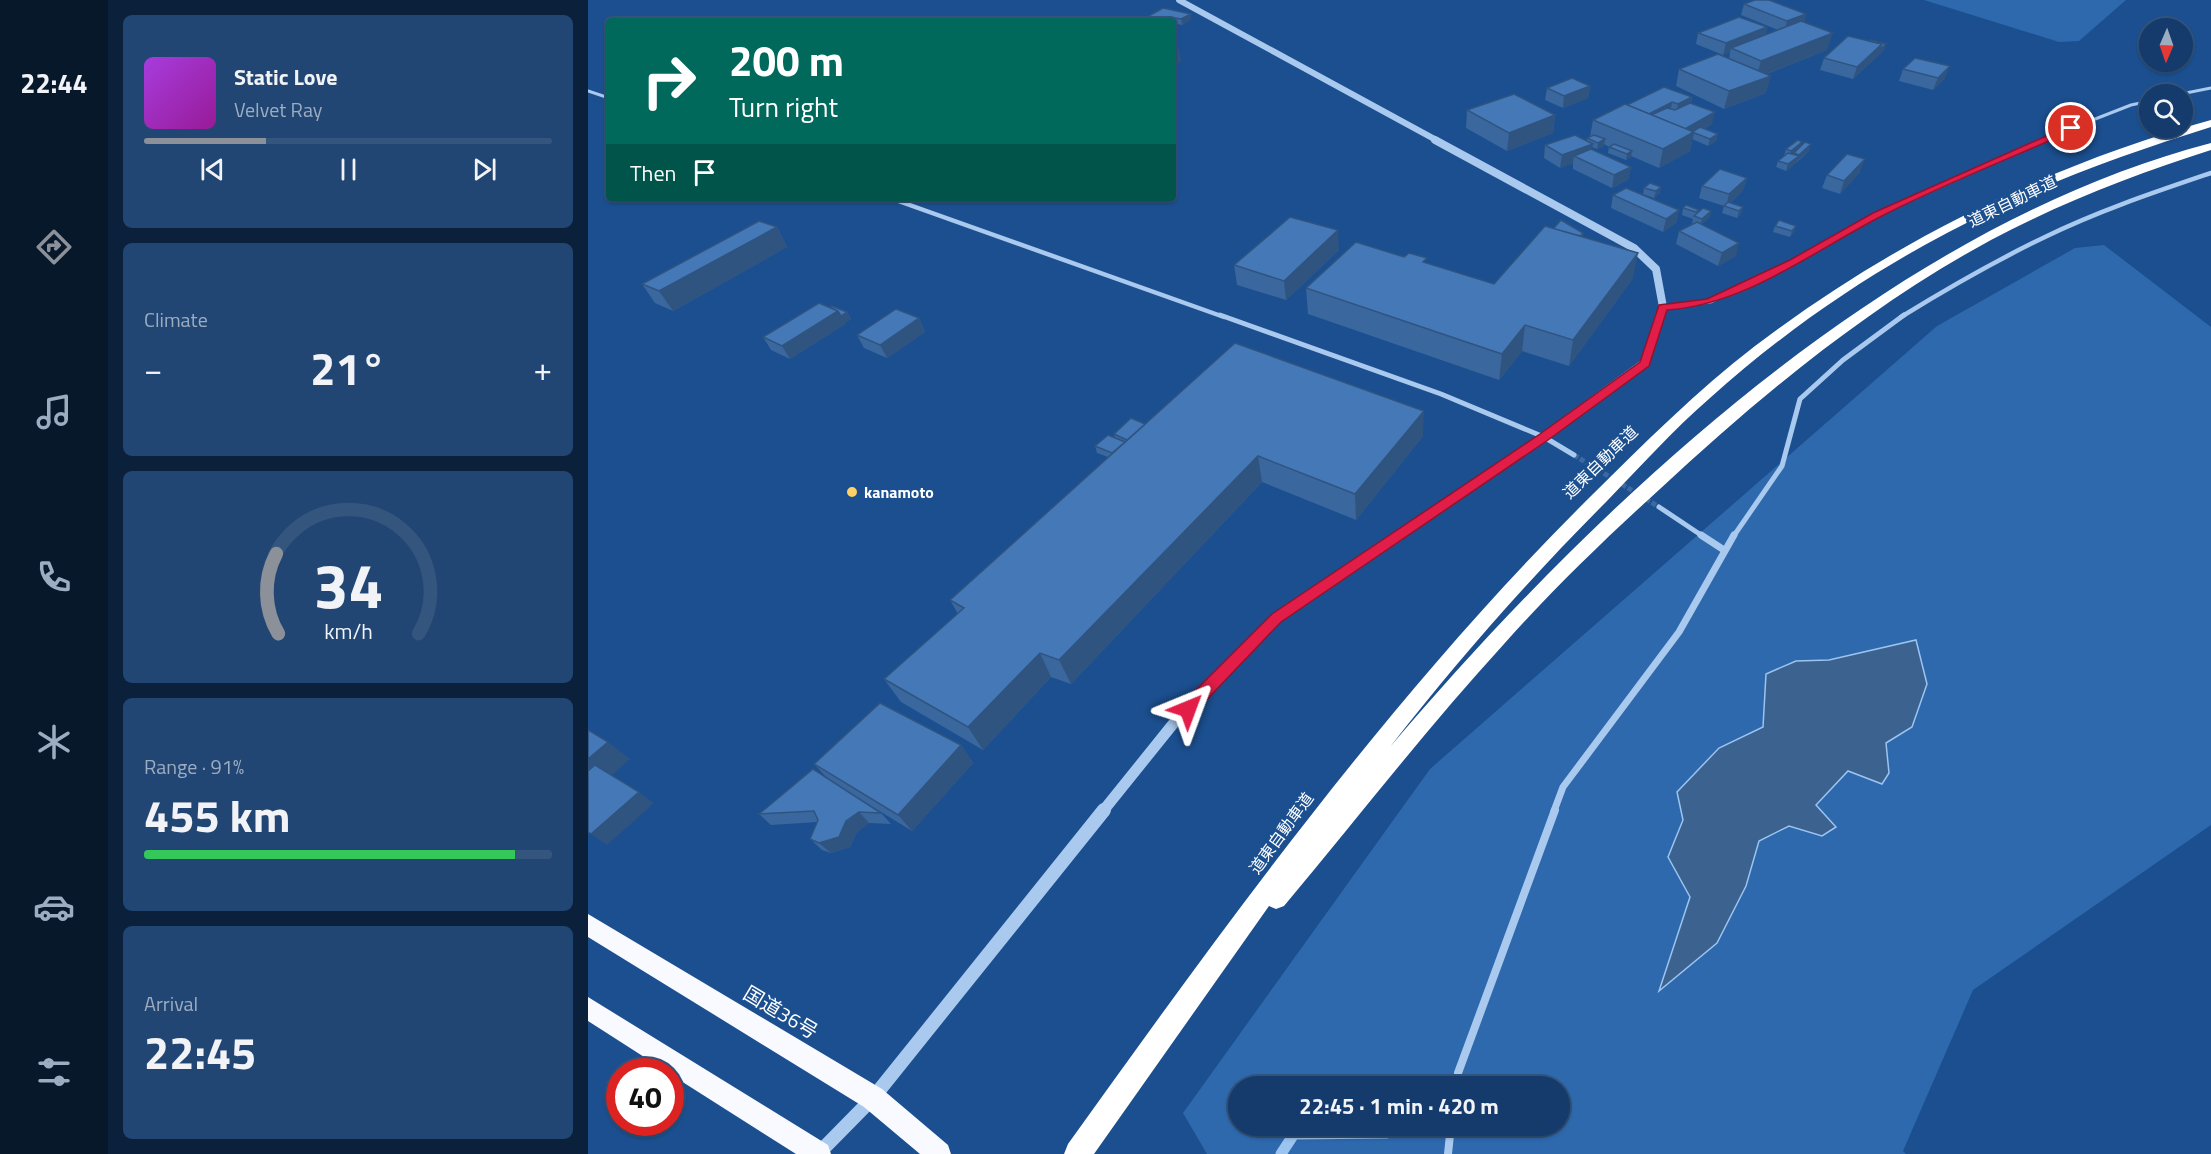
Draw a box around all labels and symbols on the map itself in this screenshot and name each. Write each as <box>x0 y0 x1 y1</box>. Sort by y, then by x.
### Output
north arrow <box>2139 18 2193 72</box>
pin <box>2045 102 2096 153</box>
street label: 道東自動車道 <box>1964 169 2060 233</box>
street label: 道東自動車道 <box>1557 420 1643 504</box>
place label: kanamoto <box>864 480 934 504</box>
marker: kanamoto <box>845 485 859 499</box>
position arrow <box>1156 677 1220 741</box>
street label: 道東自動車道 <box>1243 787 1319 879</box>
street label: 国道36号 <box>738 977 824 1047</box>
speed limit sign: 40 <box>606 1058 684 1136</box>

